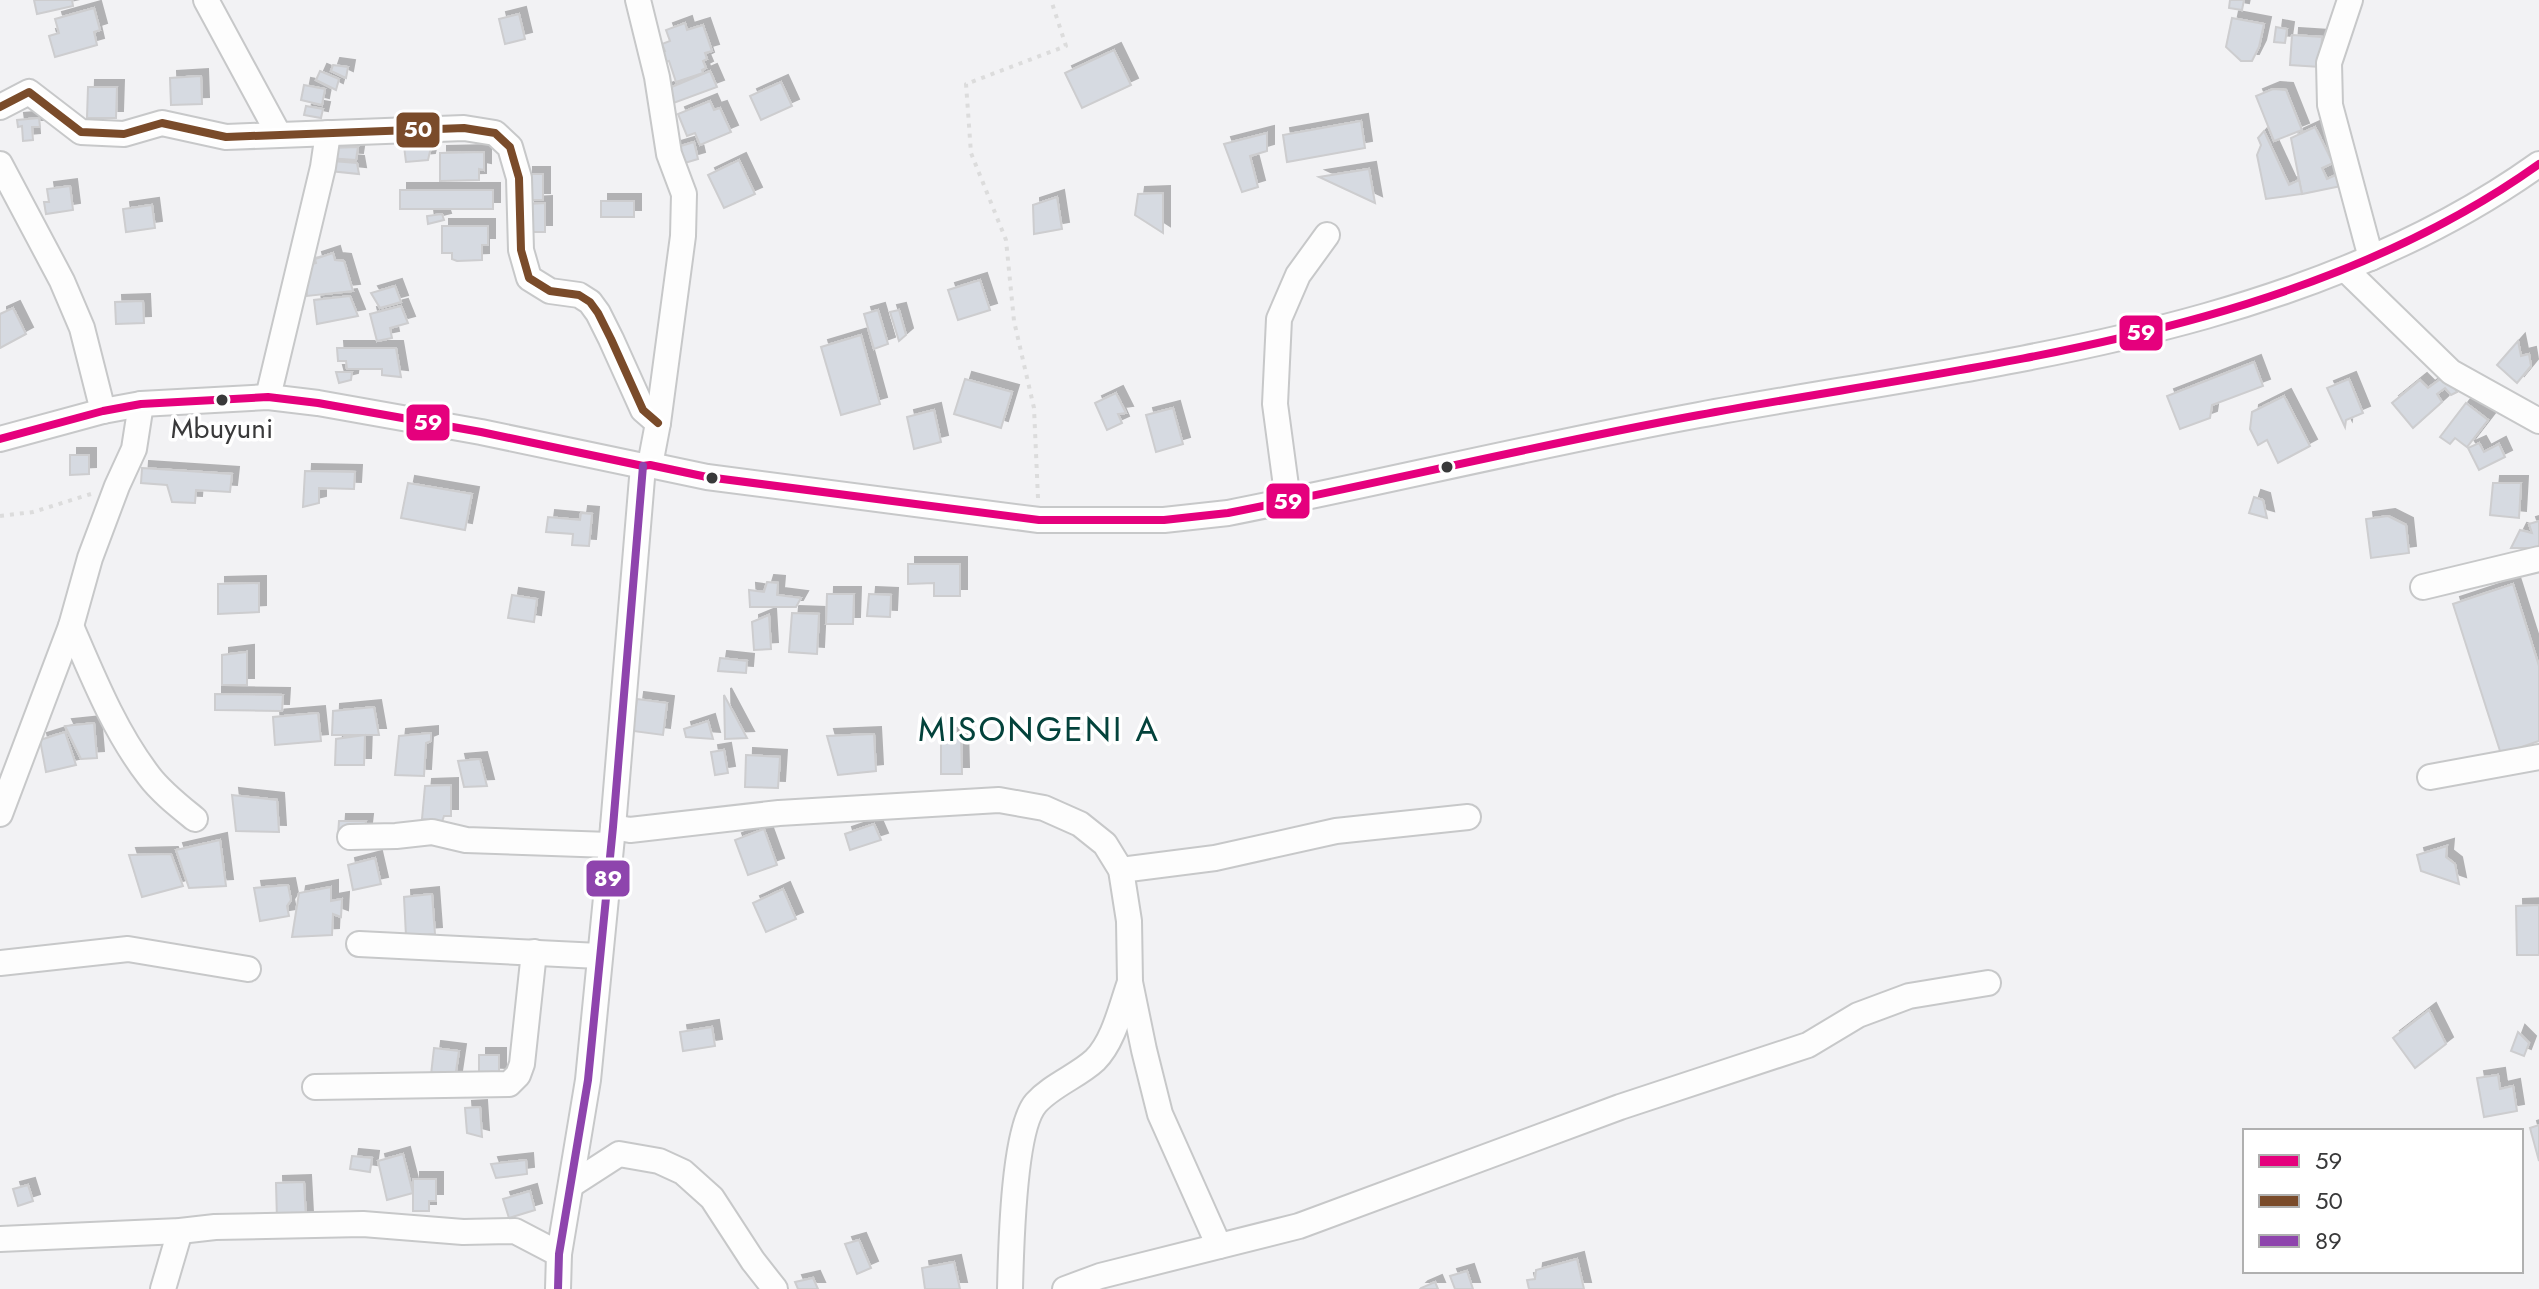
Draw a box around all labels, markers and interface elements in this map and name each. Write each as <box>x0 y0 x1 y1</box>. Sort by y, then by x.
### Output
line badge: 50 <box>395 111 441 149</box>
text: 50 <box>404 113 432 145</box>
line badge: 59 <box>2118 314 2164 352</box>
text: 59 <box>2127 316 2155 348</box>
marker: Mbuyuni <box>214 392 230 408</box>
line badge: 59 <box>405 403 451 442</box>
text: 59 <box>414 406 442 438</box>
place label: Mbuyuni <box>171 408 273 449</box>
unlabelled marker <box>1439 459 1455 475</box>
unlabelled marker <box>704 470 720 486</box>
line badge: 59 <box>1265 482 1311 520</box>
text: 59 <box>1274 485 1302 517</box>
district label: MISONGENI A <box>918 705 1160 754</box>
line badge: 89 <box>585 859 631 898</box>
text: 89 <box>594 862 622 894</box>
legend <box>2243 1129 2523 1273</box>
text: 59 <box>2315 1143 2342 1178</box>
text: 50 <box>2315 1183 2343 1218</box>
text: 89 <box>2315 1223 2342 1258</box>

